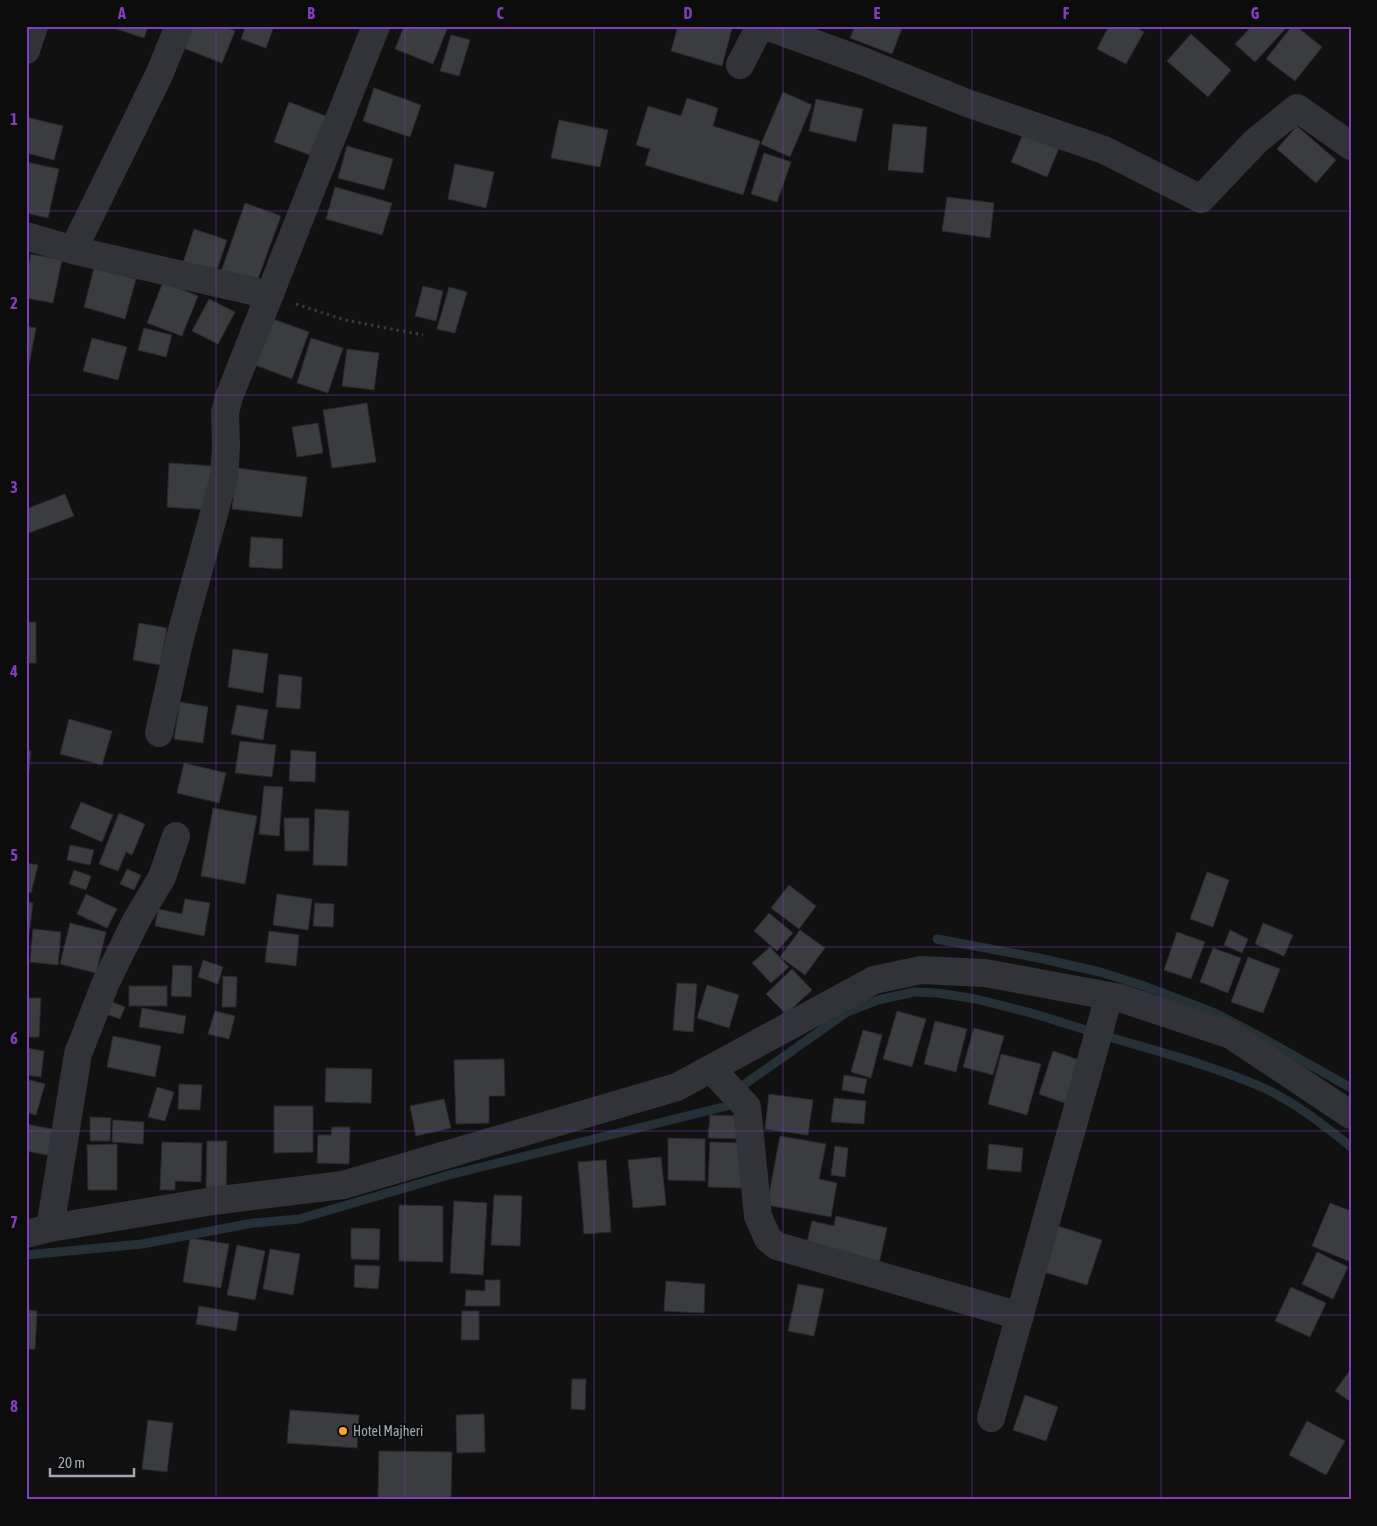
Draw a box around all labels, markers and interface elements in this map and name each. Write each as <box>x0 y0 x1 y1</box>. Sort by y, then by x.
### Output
text: A <box>117 4 126 22</box>
text: B <box>307 4 315 22</box>
text: C <box>496 4 504 22</box>
text: D <box>684 4 693 22</box>
text: E <box>874 4 881 22</box>
text: F <box>1063 4 1070 22</box>
text: G <box>1251 4 1260 22</box>
text: 1 <box>10 110 18 128</box>
text: 2 <box>10 294 18 312</box>
text: 3 <box>10 478 18 496</box>
text: 4 <box>9 662 18 680</box>
text: 5 <box>10 846 18 864</box>
text: 6 <box>10 1029 18 1047</box>
text: 7 <box>10 1213 18 1231</box>
text: 8 <box>10 1397 18 1415</box>
place label: Hotel Majheri <box>353 1423 423 1439</box>
marker: Hotel Majheri <box>337 1425 349 1437</box>
scale bar <box>50 1446 134 1478</box>
text: 20 m <box>58 1454 85 1471</box>

